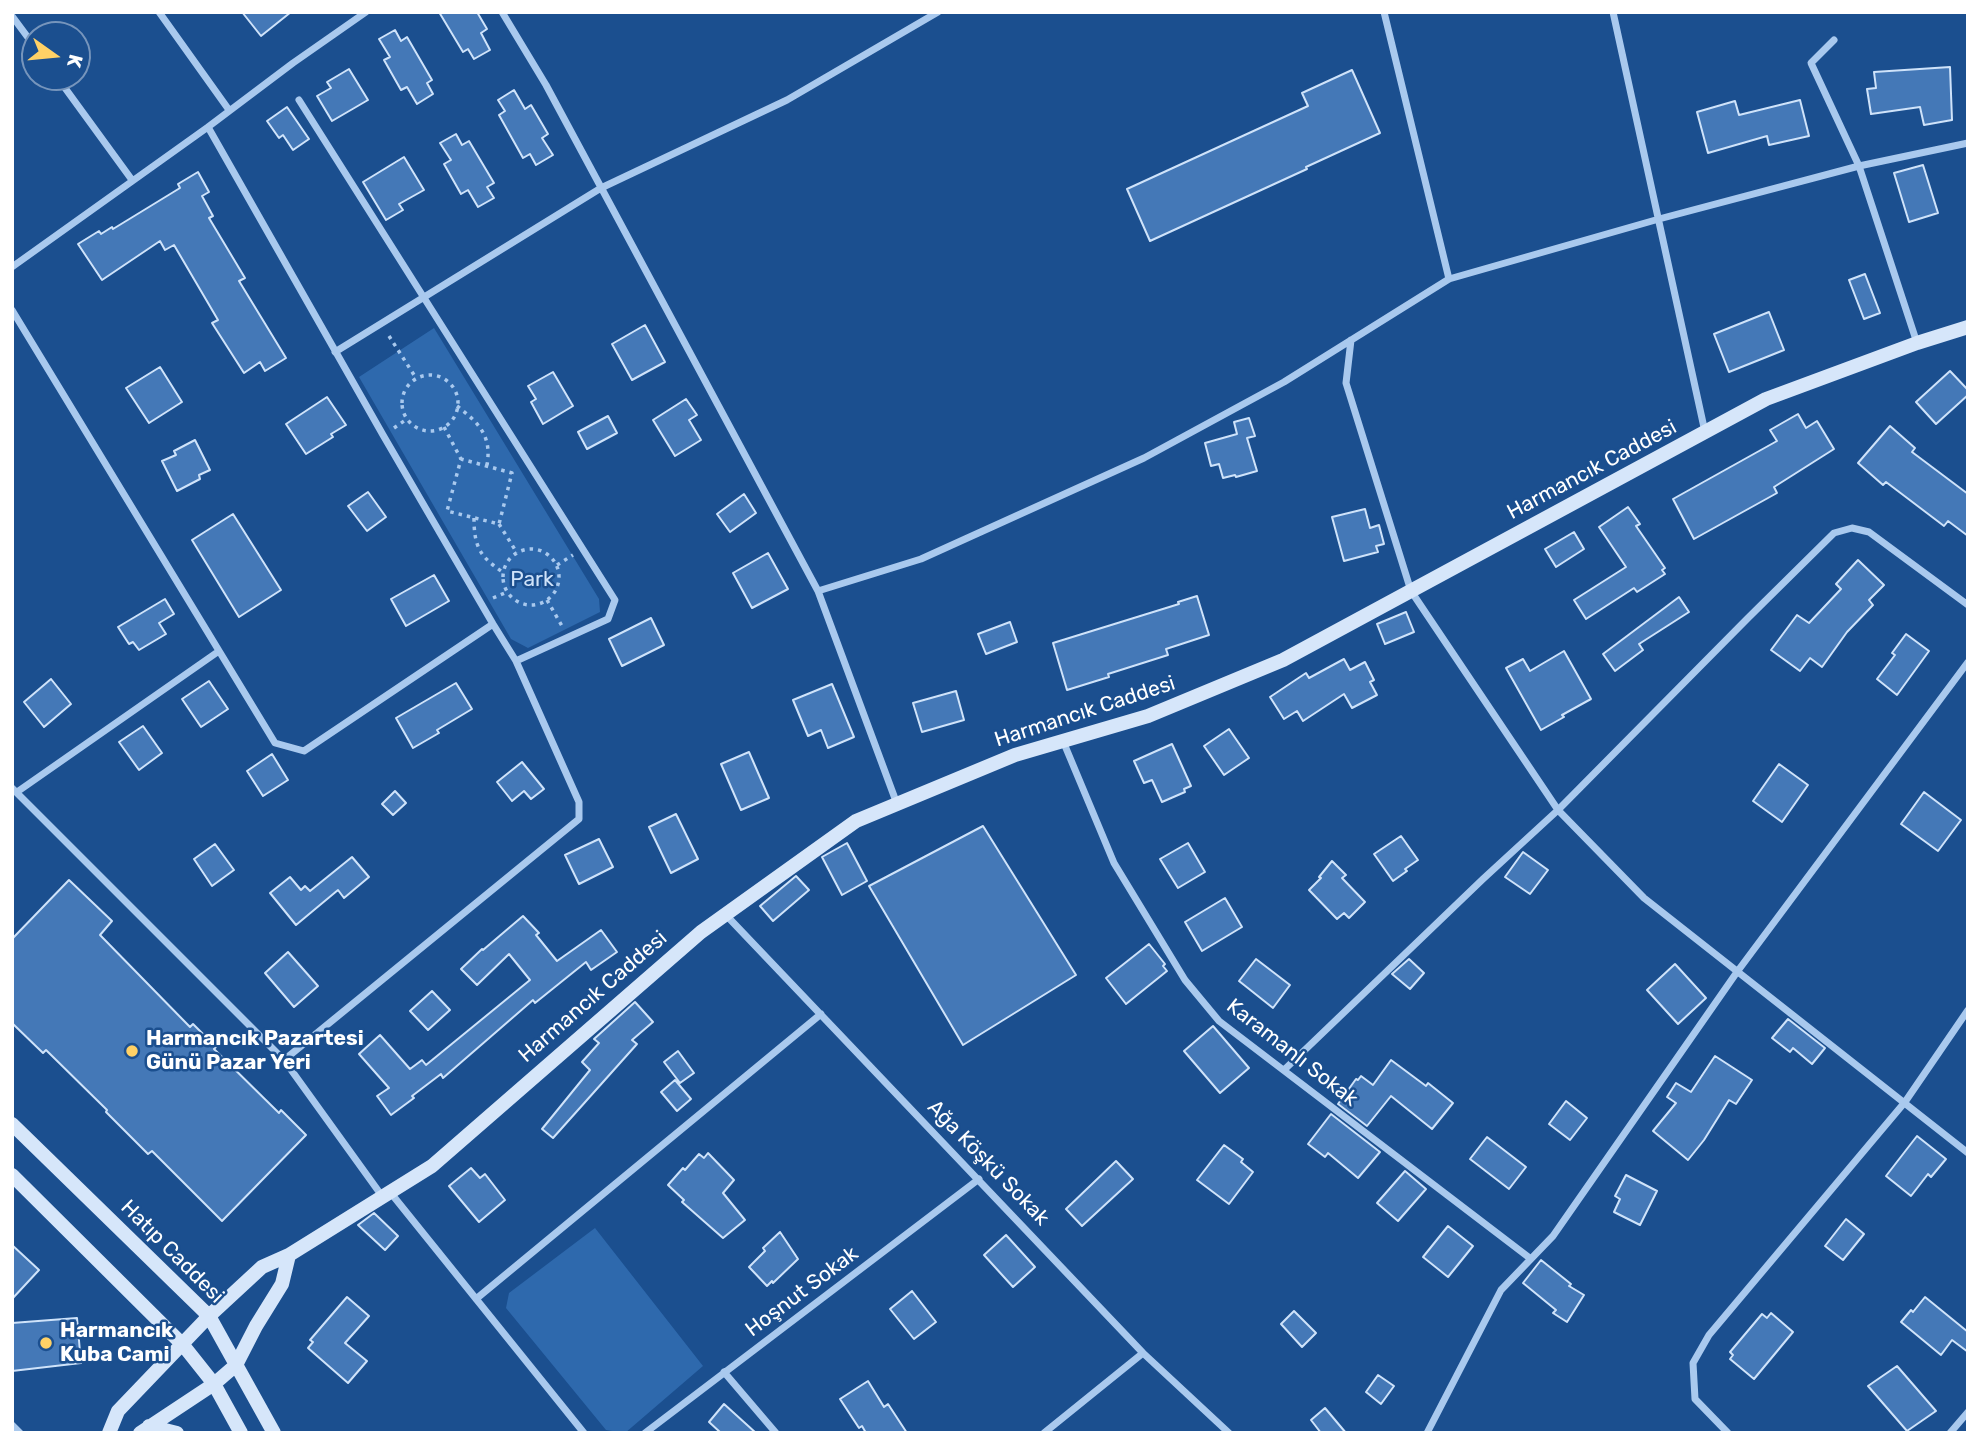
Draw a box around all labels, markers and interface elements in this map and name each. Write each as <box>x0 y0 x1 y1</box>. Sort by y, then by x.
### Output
north arrow <box>21 21 91 91</box>
text: K <box>62 52 88 70</box>
street label: Harmancık Caddesi <box>1503 415 1681 525</box>
park label: Park <box>510 567 554 593</box>
street label: Harmancık Caddesi <box>992 671 1178 753</box>
street label: Harmancık Caddesi <box>514 926 672 1068</box>
street label: Karamanlı Sokak <box>1221 994 1363 1112</box>
place label: Harmancık Pazartesi Günü Pazar Yeri <box>146 1026 364 1076</box>
marker: Harmancık Pazartesi Günü Pazar Yeri <box>124 1043 140 1059</box>
street label: Ağa Köşkü Sokak <box>922 1095 1054 1231</box>
street label: Hatıp Caddesi <box>115 1195 229 1309</box>
street label: Hoşnut Sokak <box>741 1241 863 1343</box>
place label: Harmancık Kuba Cami <box>60 1318 173 1368</box>
marker: Harmancık Kuba Cami <box>38 1335 54 1351</box>

